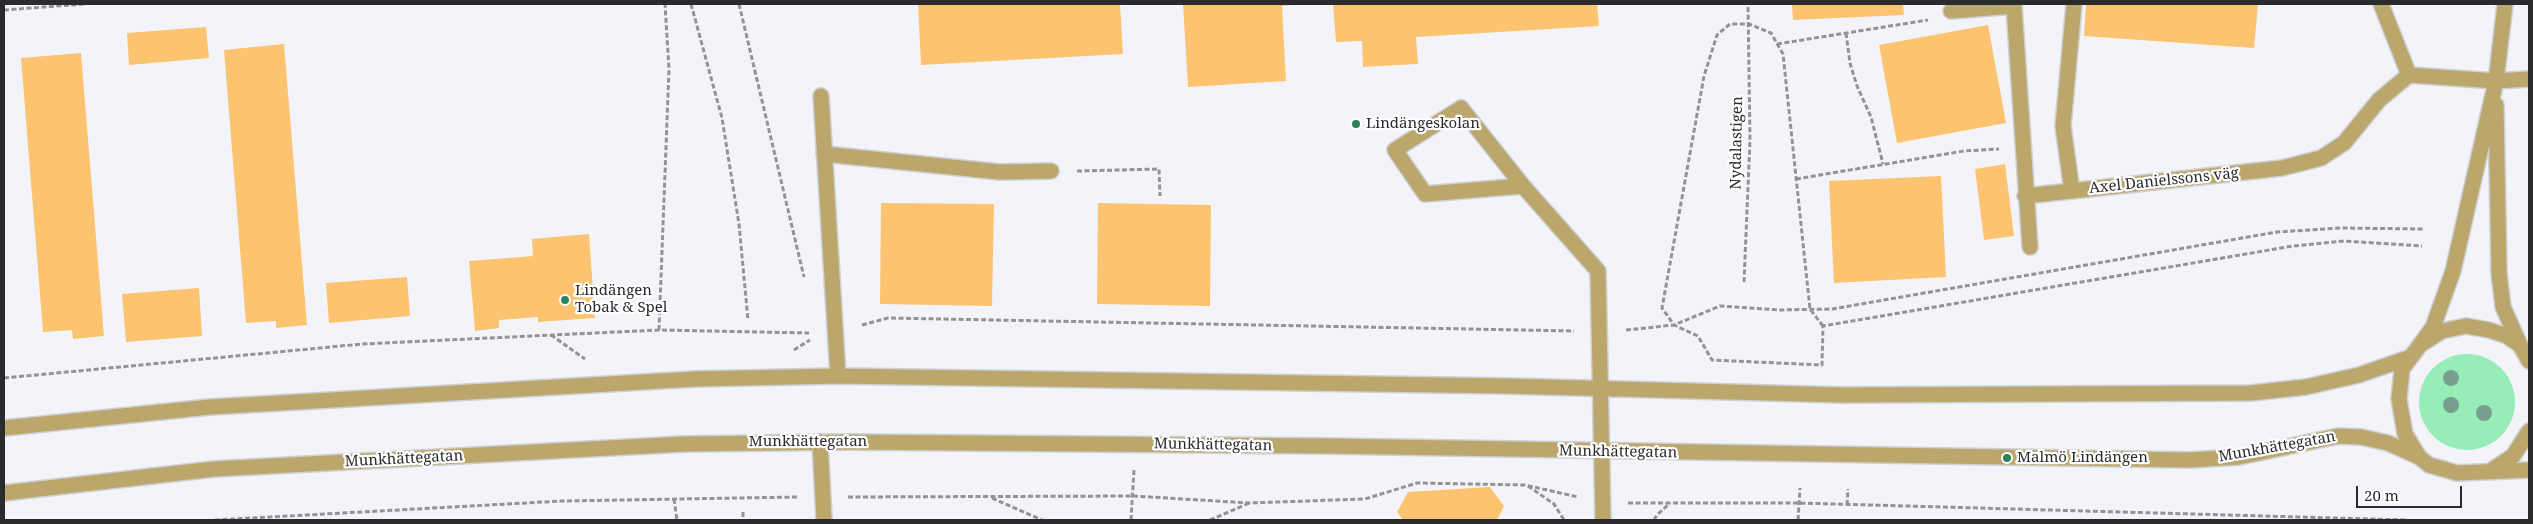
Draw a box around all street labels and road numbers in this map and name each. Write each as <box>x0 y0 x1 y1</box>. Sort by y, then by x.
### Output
street label: Nydalastigen <box>1727 96 1747 190</box>
street label: Axel Danielssons väg <box>2088 164 2240 198</box>
street label: Munkhättegatan <box>2217 428 2337 466</box>
street label: Munkhättegatan <box>749 433 867 451</box>
street label: Munkhättegatan <box>1154 435 1272 455</box>
street label: Munkhättegatan <box>1559 442 1677 462</box>
street label: Munkhättegatan <box>344 447 464 471</box>

